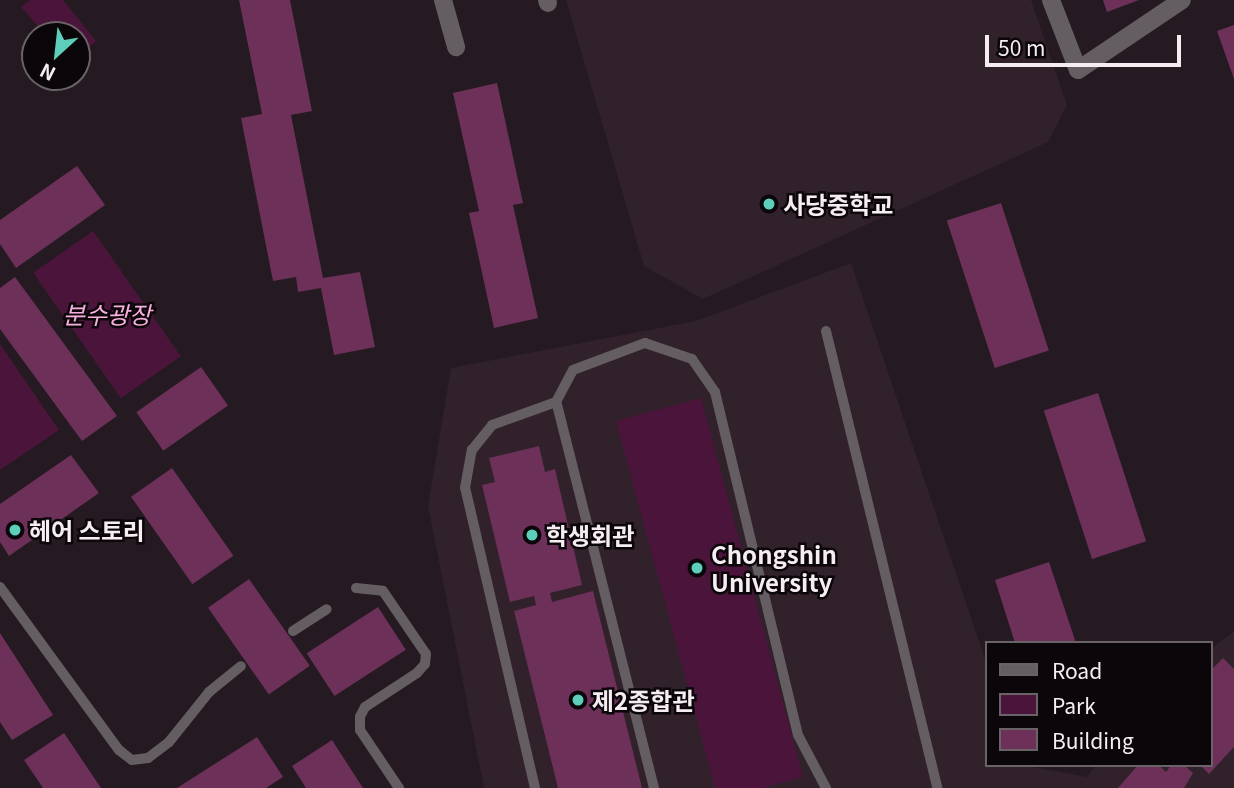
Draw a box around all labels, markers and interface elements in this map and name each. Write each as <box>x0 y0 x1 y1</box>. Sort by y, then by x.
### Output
north arrow <box>21 21 91 91</box>
scale bar <box>989 21 1185 65</box>
text: 50 m <box>998 32 1045 62</box>
text: N <box>35 58 60 89</box>
place label: 사당중학교 <box>783 190 893 218</box>
marker: 사당중학교 <box>761 196 777 212</box>
park label: 분수광장 <box>63 300 151 328</box>
place label: 헤어 스토리 <box>29 516 145 544</box>
place label: 학생회관 <box>546 521 634 549</box>
marker: 헤어 스토리 <box>7 522 23 538</box>
marker: 학생회관 <box>524 527 540 543</box>
place label: Chongshin University <box>711 540 837 596</box>
marker: Chongshin University <box>689 560 705 576</box>
legend <box>986 641 1213 767</box>
text: Road <box>1052 655 1102 685</box>
place label: 제2종합관 <box>592 686 694 714</box>
text: Park <box>1052 690 1096 720</box>
marker: 제2종합관 <box>570 692 586 708</box>
text: Building <box>1052 725 1134 755</box>

